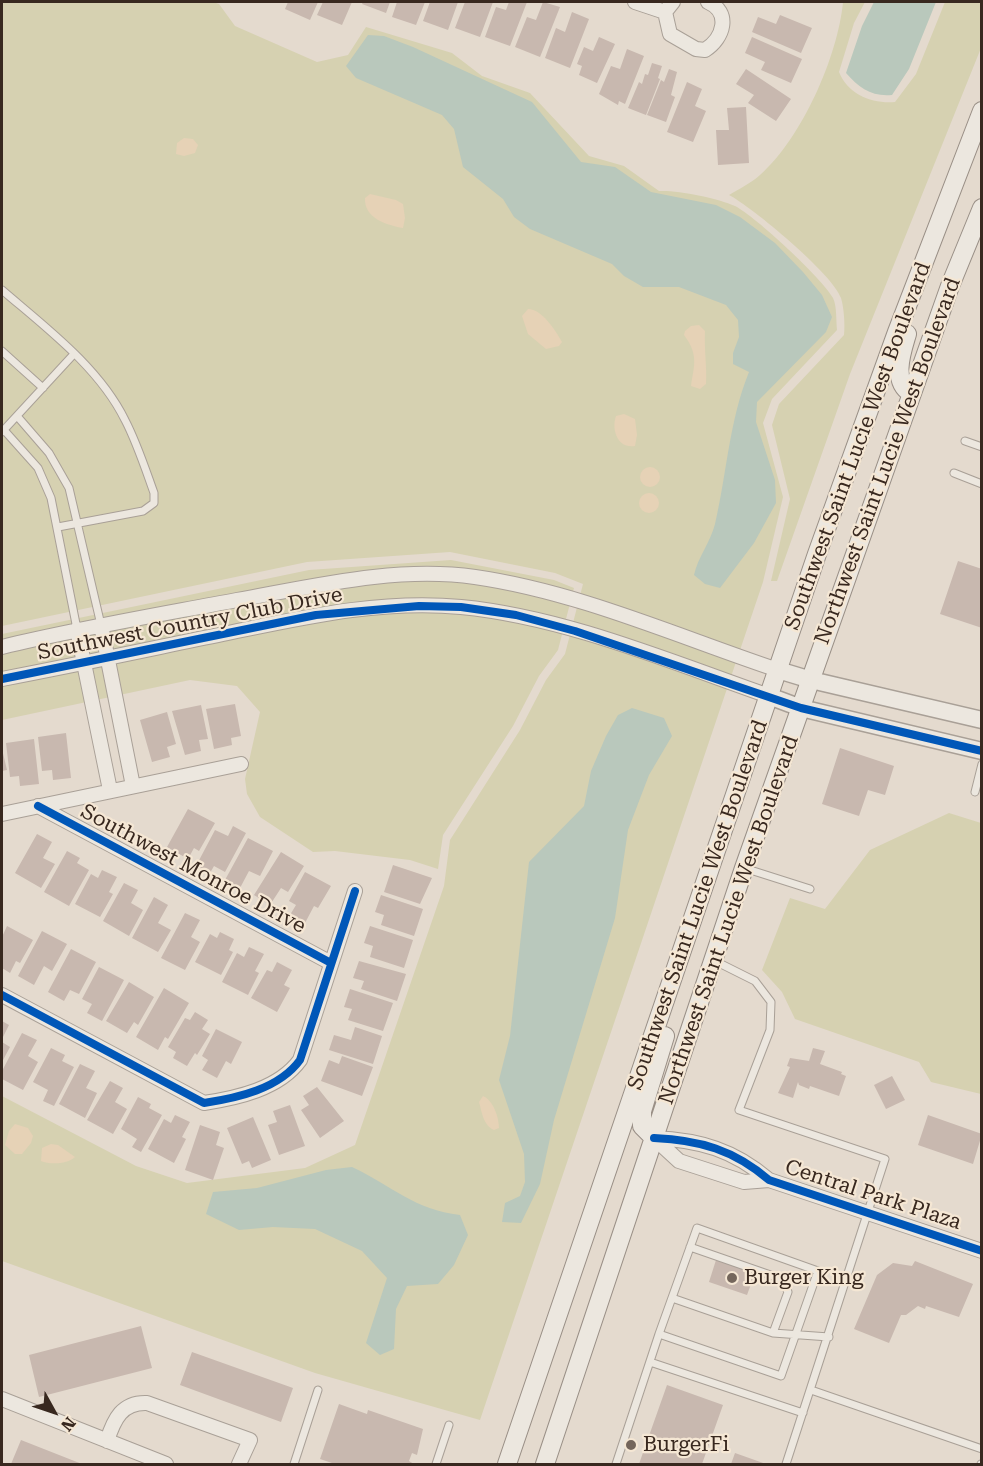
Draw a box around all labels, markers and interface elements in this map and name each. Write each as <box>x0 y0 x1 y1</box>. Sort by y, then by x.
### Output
street label: Southwest Saint Lucie West Boulevard <box>780 259 936 633</box>
street label: Northwest Saint Lucie West Boulevard <box>810 274 966 648</box>
street label: Southwest Country Club Drive <box>36 582 344 666</box>
street label: Southwest Saint Lucie West Boulevard <box>623 717 773 1093</box>
street label: Northwest Saint Lucie West Boulevard <box>654 732 804 1108</box>
street label: Southwest Monroe Drive <box>76 799 310 939</box>
street label: Central Park Plaza <box>782 1155 964 1235</box>
place label: Burger King <box>744 1265 864 1291</box>
marker: Burger King <box>725 1271 739 1285</box>
north arrow <box>24 1382 84 1442</box>
text: N <box>57 1413 79 1435</box>
place label: BurgerFi <box>643 1432 729 1458</box>
marker: BurgerFi <box>624 1438 638 1452</box>

